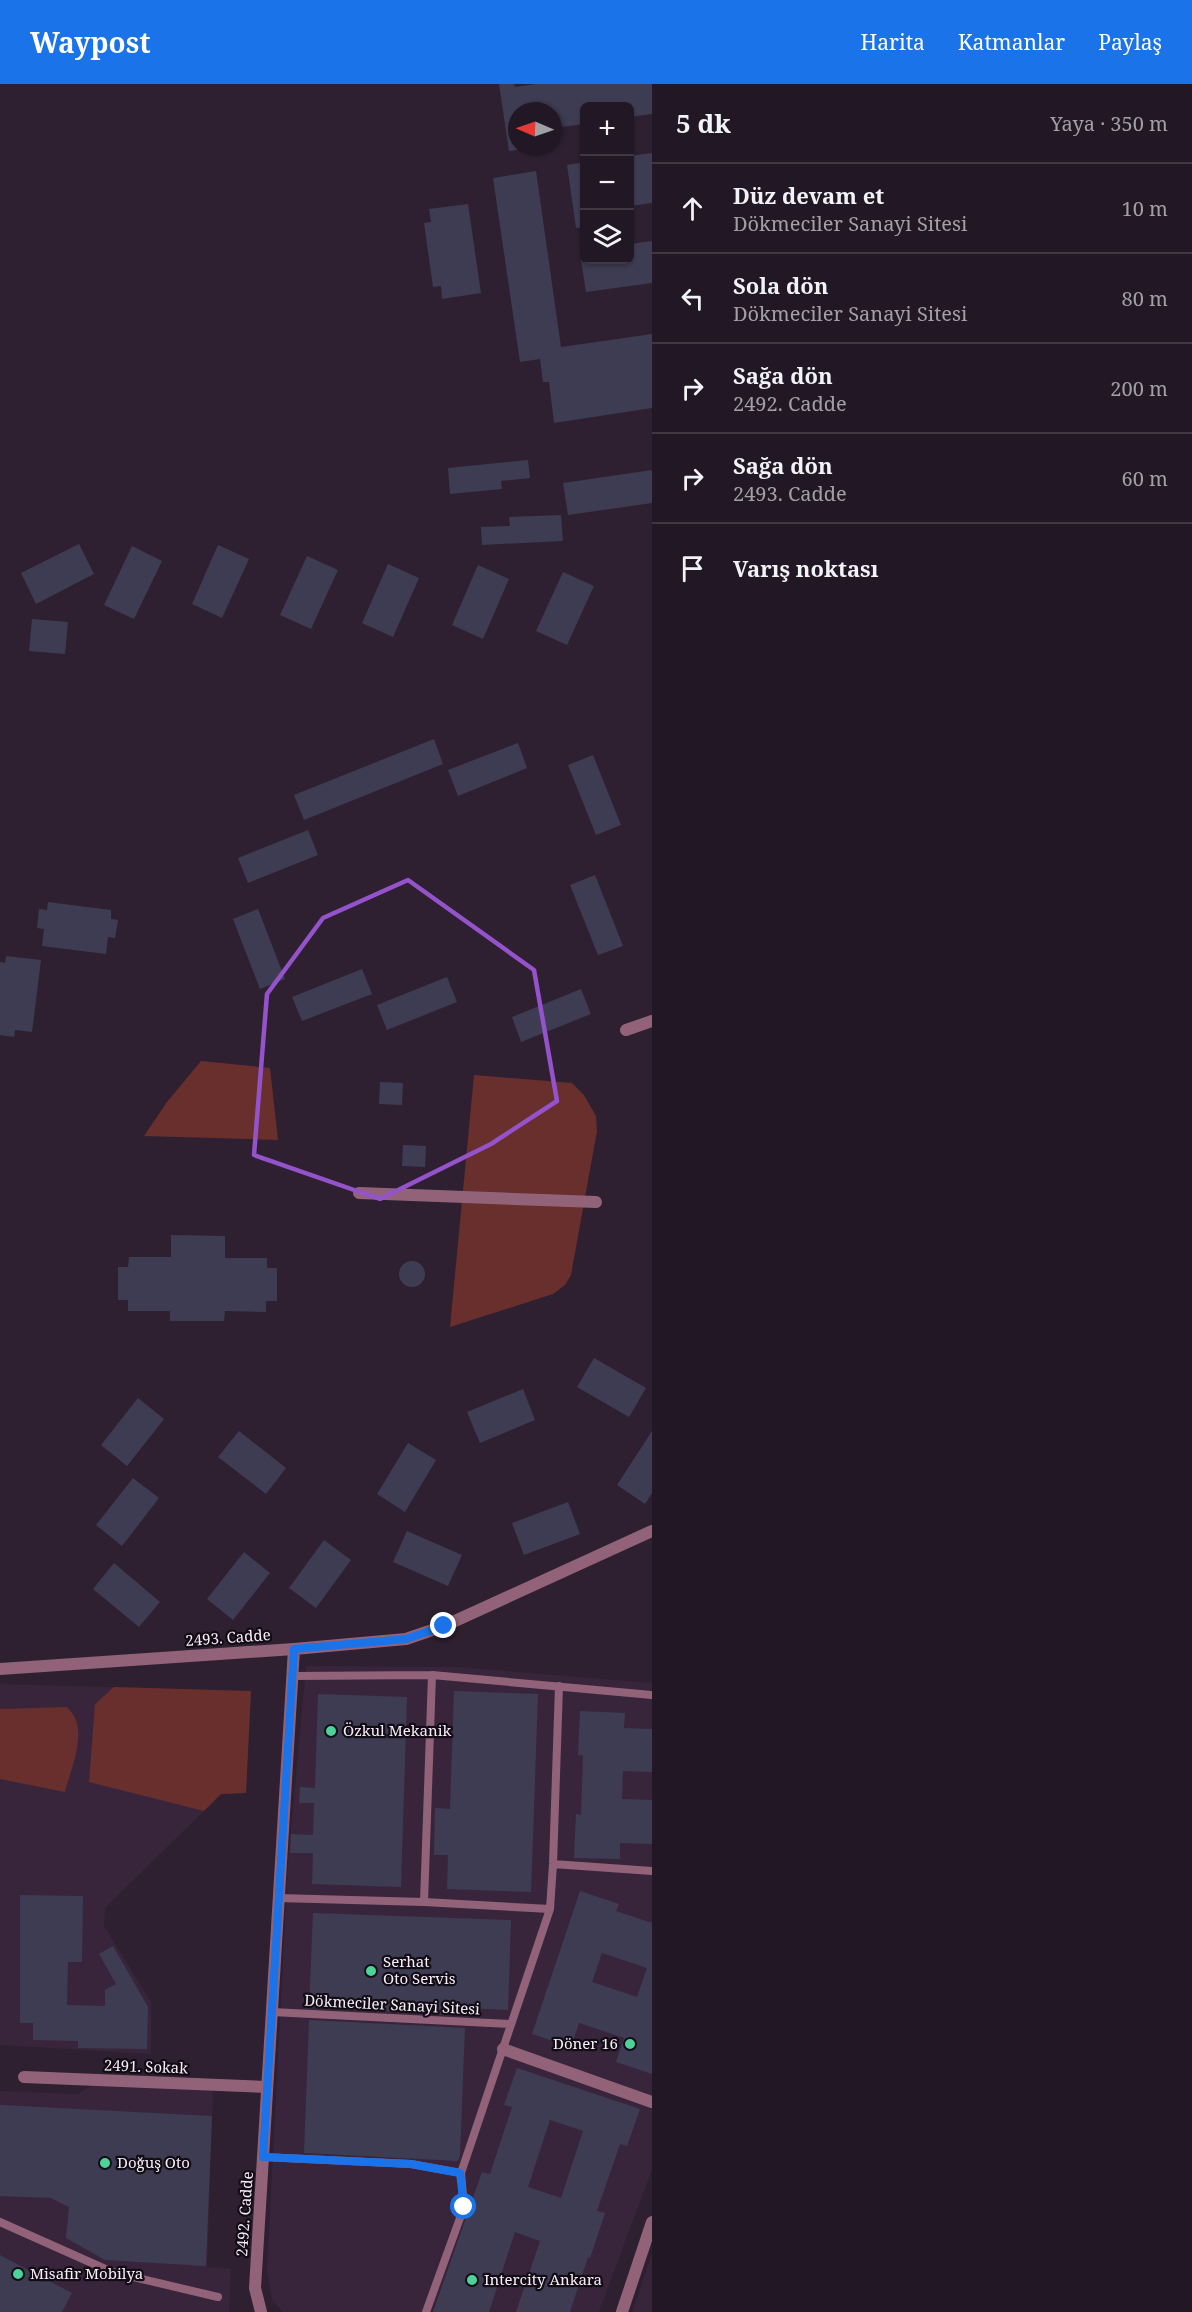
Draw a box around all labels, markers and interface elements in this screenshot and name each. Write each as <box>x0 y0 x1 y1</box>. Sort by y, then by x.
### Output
text: Waypost <box>30 23 151 61</box>
text: Harita <box>861 28 925 56</box>
text: Katmanlar <box>958 28 1065 56</box>
text: Paylaş <box>1098 28 1162 56</box>
north arrow <box>508 102 562 156</box>
map controls <box>580 102 634 264</box>
button: + <box>580 102 634 156</box>
text: 5 dk <box>676 105 731 141</box>
text: Yaya · 350 m <box>1050 110 1168 137</box>
button: − <box>580 156 634 210</box>
text: Düz devam et <box>733 180 884 210</box>
icon: ahead <box>676 192 709 225</box>
text: 10 m <box>1122 195 1168 222</box>
button: layers <box>580 210 634 264</box>
text: Dökmeciler Sanayi Sitesi <box>733 210 967 237</box>
text: Sola dön <box>733 270 828 300</box>
icon: left <box>676 282 709 315</box>
text: 80 m <box>1122 285 1168 312</box>
text: Dökmeciler Sanayi Sitesi <box>733 300 967 327</box>
text: Sağa dön <box>733 360 833 390</box>
icon: right <box>676 372 709 405</box>
text: 200 m <box>1110 375 1168 402</box>
text: 2492. Cadde <box>733 390 847 417</box>
text: Sağa dön <box>733 450 833 480</box>
icon: right <box>676 462 709 495</box>
text: 60 m <box>1122 465 1168 492</box>
text: 2493. Cadde <box>733 480 847 507</box>
icon: arrive <box>676 552 709 585</box>
text: Varış noktası <box>733 553 878 583</box>
route end <box>430 1612 456 1638</box>
street label: 2493. Cadde <box>185 1624 271 1650</box>
place label: Özkul Mekanik <box>343 1720 451 1740</box>
marker: Özkul Mekanik <box>324 1724 338 1738</box>
place label: Serhat Oto Servis <box>383 1951 456 1988</box>
marker: Serhat Oto Servis <box>364 1964 378 1978</box>
street label: Dökmeciler Sanayi Sitesi <box>304 1989 481 2019</box>
place label: Döner 16 <box>553 2033 618 2053</box>
marker: Döner 16 <box>623 2037 637 2051</box>
street label: 2491. Sokak <box>104 2055 189 2077</box>
place label: Doğuş Oto <box>117 2152 190 2172</box>
marker: Doğuş Oto <box>98 2156 112 2170</box>
street label: 2492. Cadde <box>231 2171 257 2257</box>
route start <box>450 2193 476 2219</box>
place label: Misafir Mobilya <box>30 2263 143 2283</box>
marker: Misafir Mobilya <box>11 2267 25 2281</box>
place label: Intercity Ankara <box>484 2269 602 2289</box>
marker: Intercity Ankara <box>465 2273 479 2287</box>

